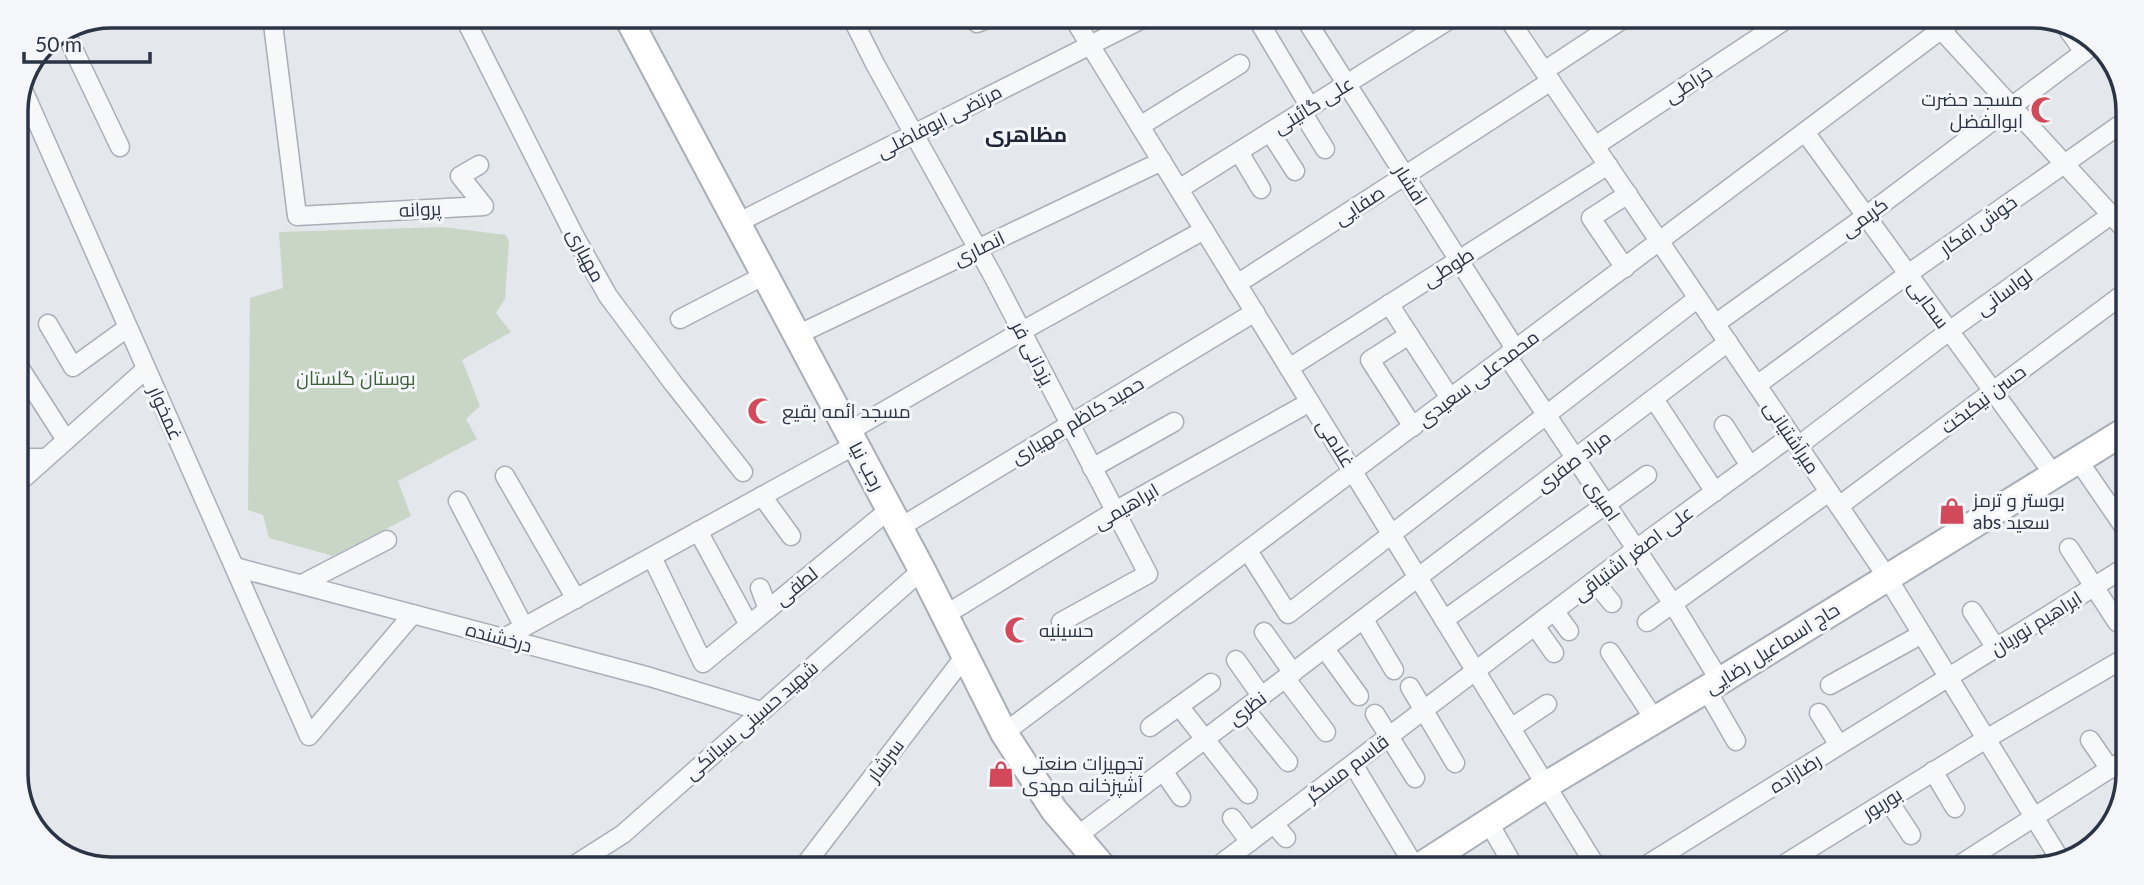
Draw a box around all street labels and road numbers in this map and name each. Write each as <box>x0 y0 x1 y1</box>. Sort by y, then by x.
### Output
street label: خراطی <box>1660 60 1716 108</box>
street label: علی گائینی <box>1268 71 1358 139</box>
street label: مرتضی ابوفاضلی <box>872 79 1006 163</box>
street label: افشار <box>1389 159 1433 210</box>
street label: صفایی <box>1329 180 1389 230</box>
street label: خوش افکار <box>1934 190 2021 261</box>
street label: کریمی <box>1836 192 1892 242</box>
street label: پروانه <box>398 196 442 223</box>
street label: مهیاری <box>562 224 610 286</box>
street label: انصاری <box>949 225 1009 271</box>
street label: طوطی <box>1418 242 1478 292</box>
street label: لواسانی <box>1971 263 2037 321</box>
street label: سحابی <box>1903 275 1955 333</box>
street label: یزدانی فر <box>1006 316 1059 389</box>
street label: محمدعلی سعیدی <box>1412 324 1544 432</box>
street label: حسن نیکبخت <box>1936 359 2030 439</box>
street label: حمید کاظم مهیاری <box>1006 371 1149 471</box>
street label: غمخوار <box>143 381 188 444</box>
street label: میرآشتیانی <box>1759 396 1825 478</box>
street label: غلامی <box>1312 414 1360 472</box>
street label: مراد صفری <box>1531 425 1615 497</box>
street label: رجب نیا <box>844 437 890 495</box>
street label: امیری <box>1580 474 1626 526</box>
street label: ابراهیمی <box>1089 478 1163 534</box>
street label: علی اصغر اشتیاقی <box>1568 500 1698 606</box>
street label: لطفی <box>770 561 822 611</box>
street label: ابراهیم نوریان <box>1986 585 2087 662</box>
street label: حاج اسماعیل رضایی <box>1700 597 1845 701</box>
street label: درخشنده <box>463 617 535 657</box>
street label: شهید حسینی سیانکی <box>679 655 823 785</box>
street label: نظری <box>1223 686 1271 730</box>
street label: قاسم مسگر <box>1300 729 1395 809</box>
street label: سرشار <box>861 734 909 787</box>
street label: رضازاده <box>1765 748 1825 798</box>
street label: بوربور <box>1857 782 1906 825</box>

